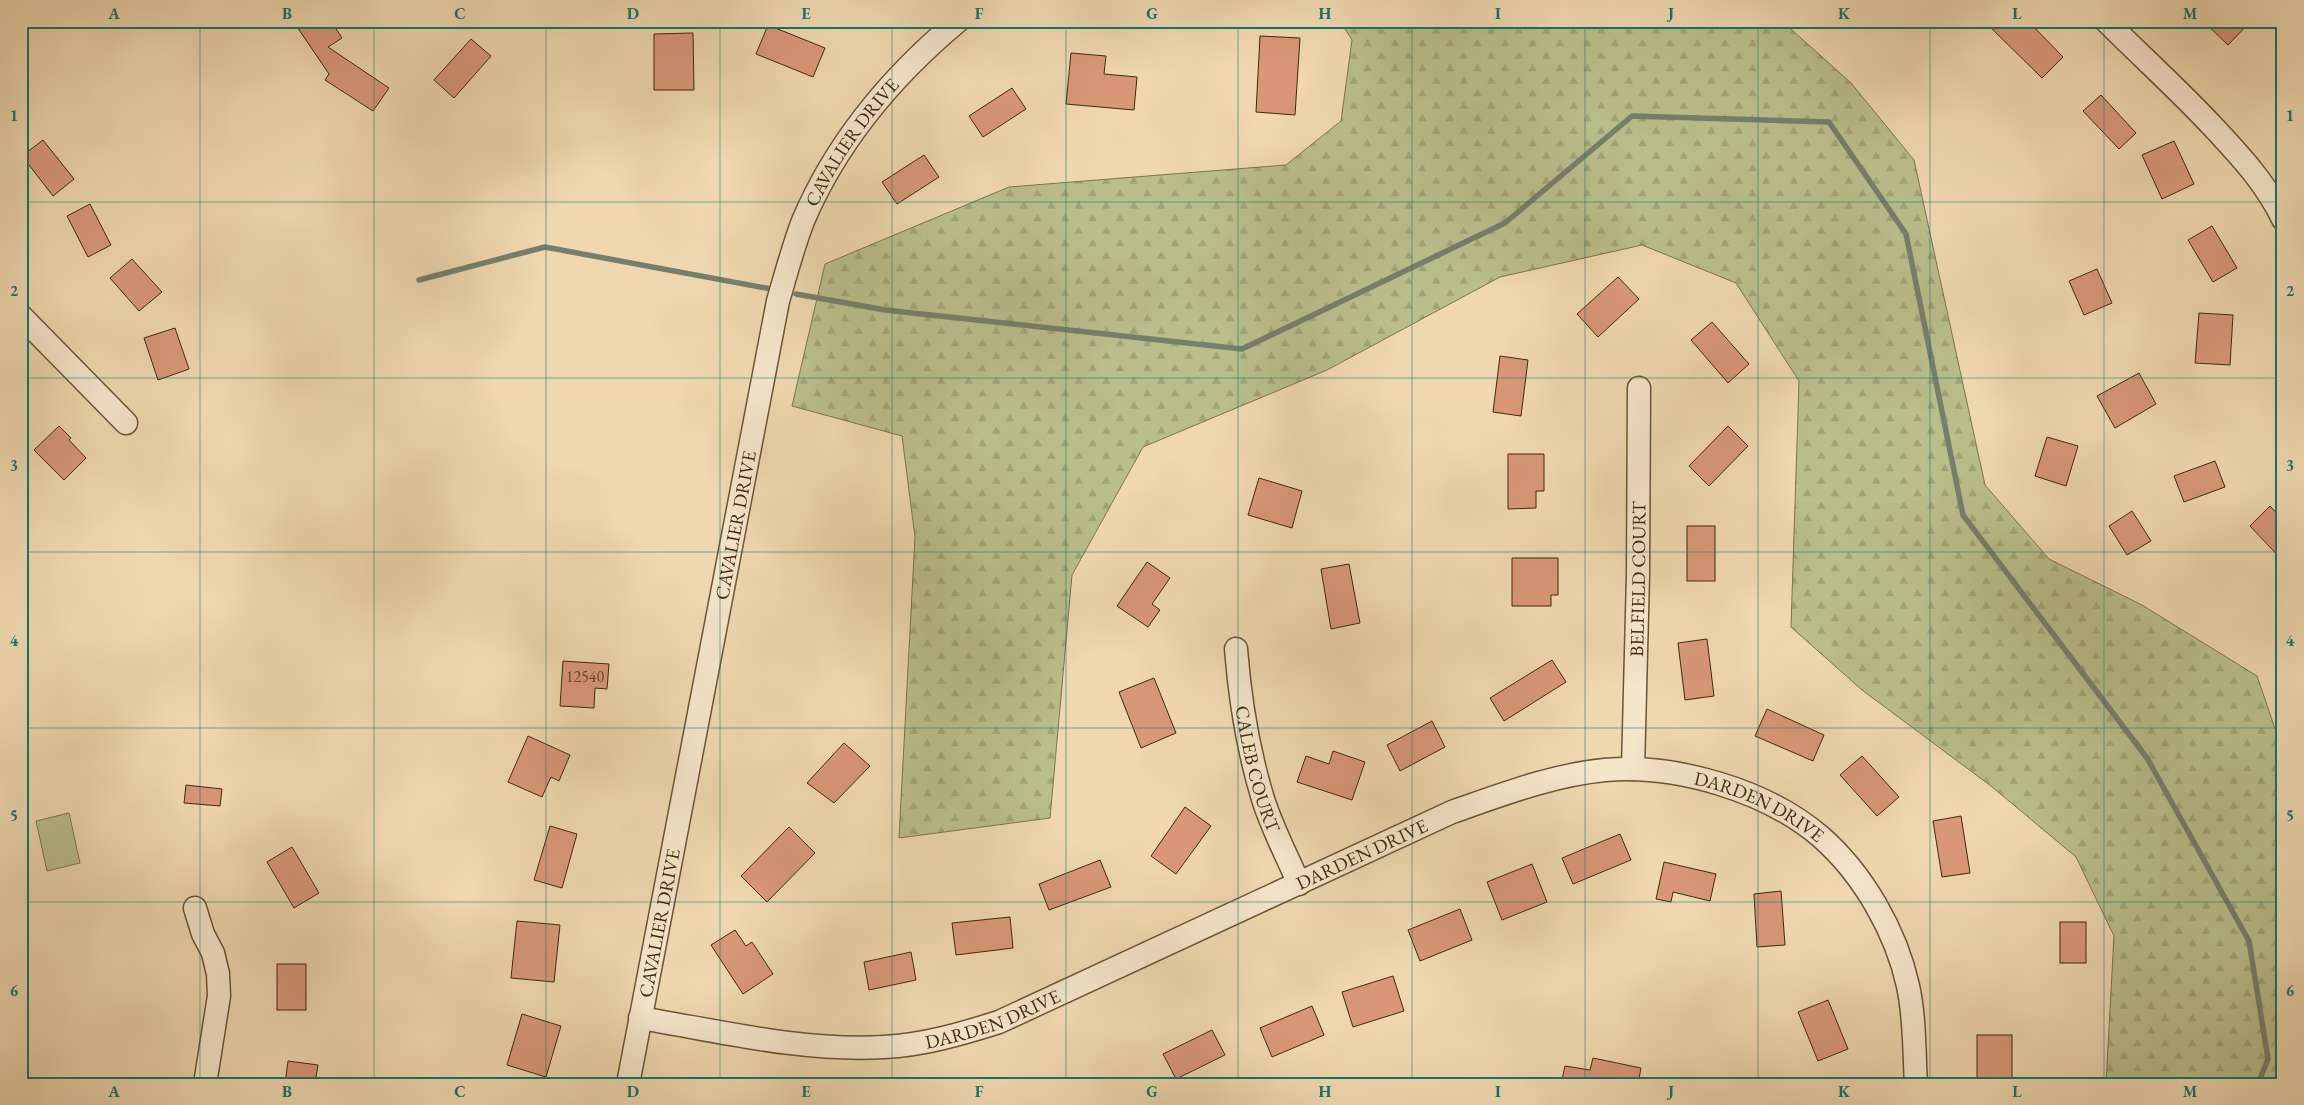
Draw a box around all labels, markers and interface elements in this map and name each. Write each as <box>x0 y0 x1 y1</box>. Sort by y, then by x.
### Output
text: A <box>107 3 120 24</box>
text: B <box>282 3 292 24</box>
text: C <box>454 3 466 24</box>
text: D <box>627 3 639 24</box>
text: E <box>801 3 811 24</box>
text: F <box>975 3 984 24</box>
text: G <box>1146 3 1158 24</box>
text: H <box>1319 3 1332 24</box>
text: I <box>1495 3 1501 24</box>
text: J <box>1666 3 1674 24</box>
text: K <box>1838 3 1851 24</box>
text: L <box>2012 3 2022 24</box>
text: M <box>2183 3 2198 24</box>
street label: CAVALIER DRIVE <box>799 72 904 211</box>
text: 1 <box>10 105 18 126</box>
text: 1 <box>2286 105 2294 126</box>
text: 2 <box>10 280 19 301</box>
text: 2 <box>2286 280 2295 301</box>
street label: CAVALIER DRIVE <box>709 448 762 602</box>
text: 3 <box>10 455 18 476</box>
text: 3 <box>2286 455 2294 476</box>
street label: BELFIELD COURT <box>1623 501 1651 657</box>
text: 4 <box>10 630 19 651</box>
text: 4 <box>2286 630 2295 651</box>
house number: 12540 <box>566 666 605 687</box>
street label: CALEB COURT <box>1230 704 1287 836</box>
street label: DARDEN DRIVE <box>1692 765 1830 848</box>
text: 5 <box>10 805 18 826</box>
text: 5 <box>2286 805 2294 826</box>
street label: DARDEN DRIVE <box>1292 813 1432 895</box>
street label: CAVALIER DRIVE <box>632 846 685 999</box>
text: 6 <box>10 980 19 1001</box>
text: 6 <box>2286 980 2295 1001</box>
street label: DARDEN DRIVE <box>923 983 1064 1054</box>
text: A <box>107 1081 120 1102</box>
text: B <box>282 1081 292 1102</box>
text: C <box>454 1081 466 1102</box>
text: D <box>627 1081 639 1102</box>
text: E <box>801 1081 811 1102</box>
text: F <box>975 1081 984 1102</box>
text: G <box>1146 1081 1158 1102</box>
text: H <box>1319 1081 1332 1102</box>
text: I <box>1495 1081 1501 1102</box>
text: J <box>1666 1081 1674 1102</box>
text: K <box>1838 1081 1851 1102</box>
text: L <box>2012 1081 2022 1102</box>
text: M <box>2183 1081 2198 1102</box>

